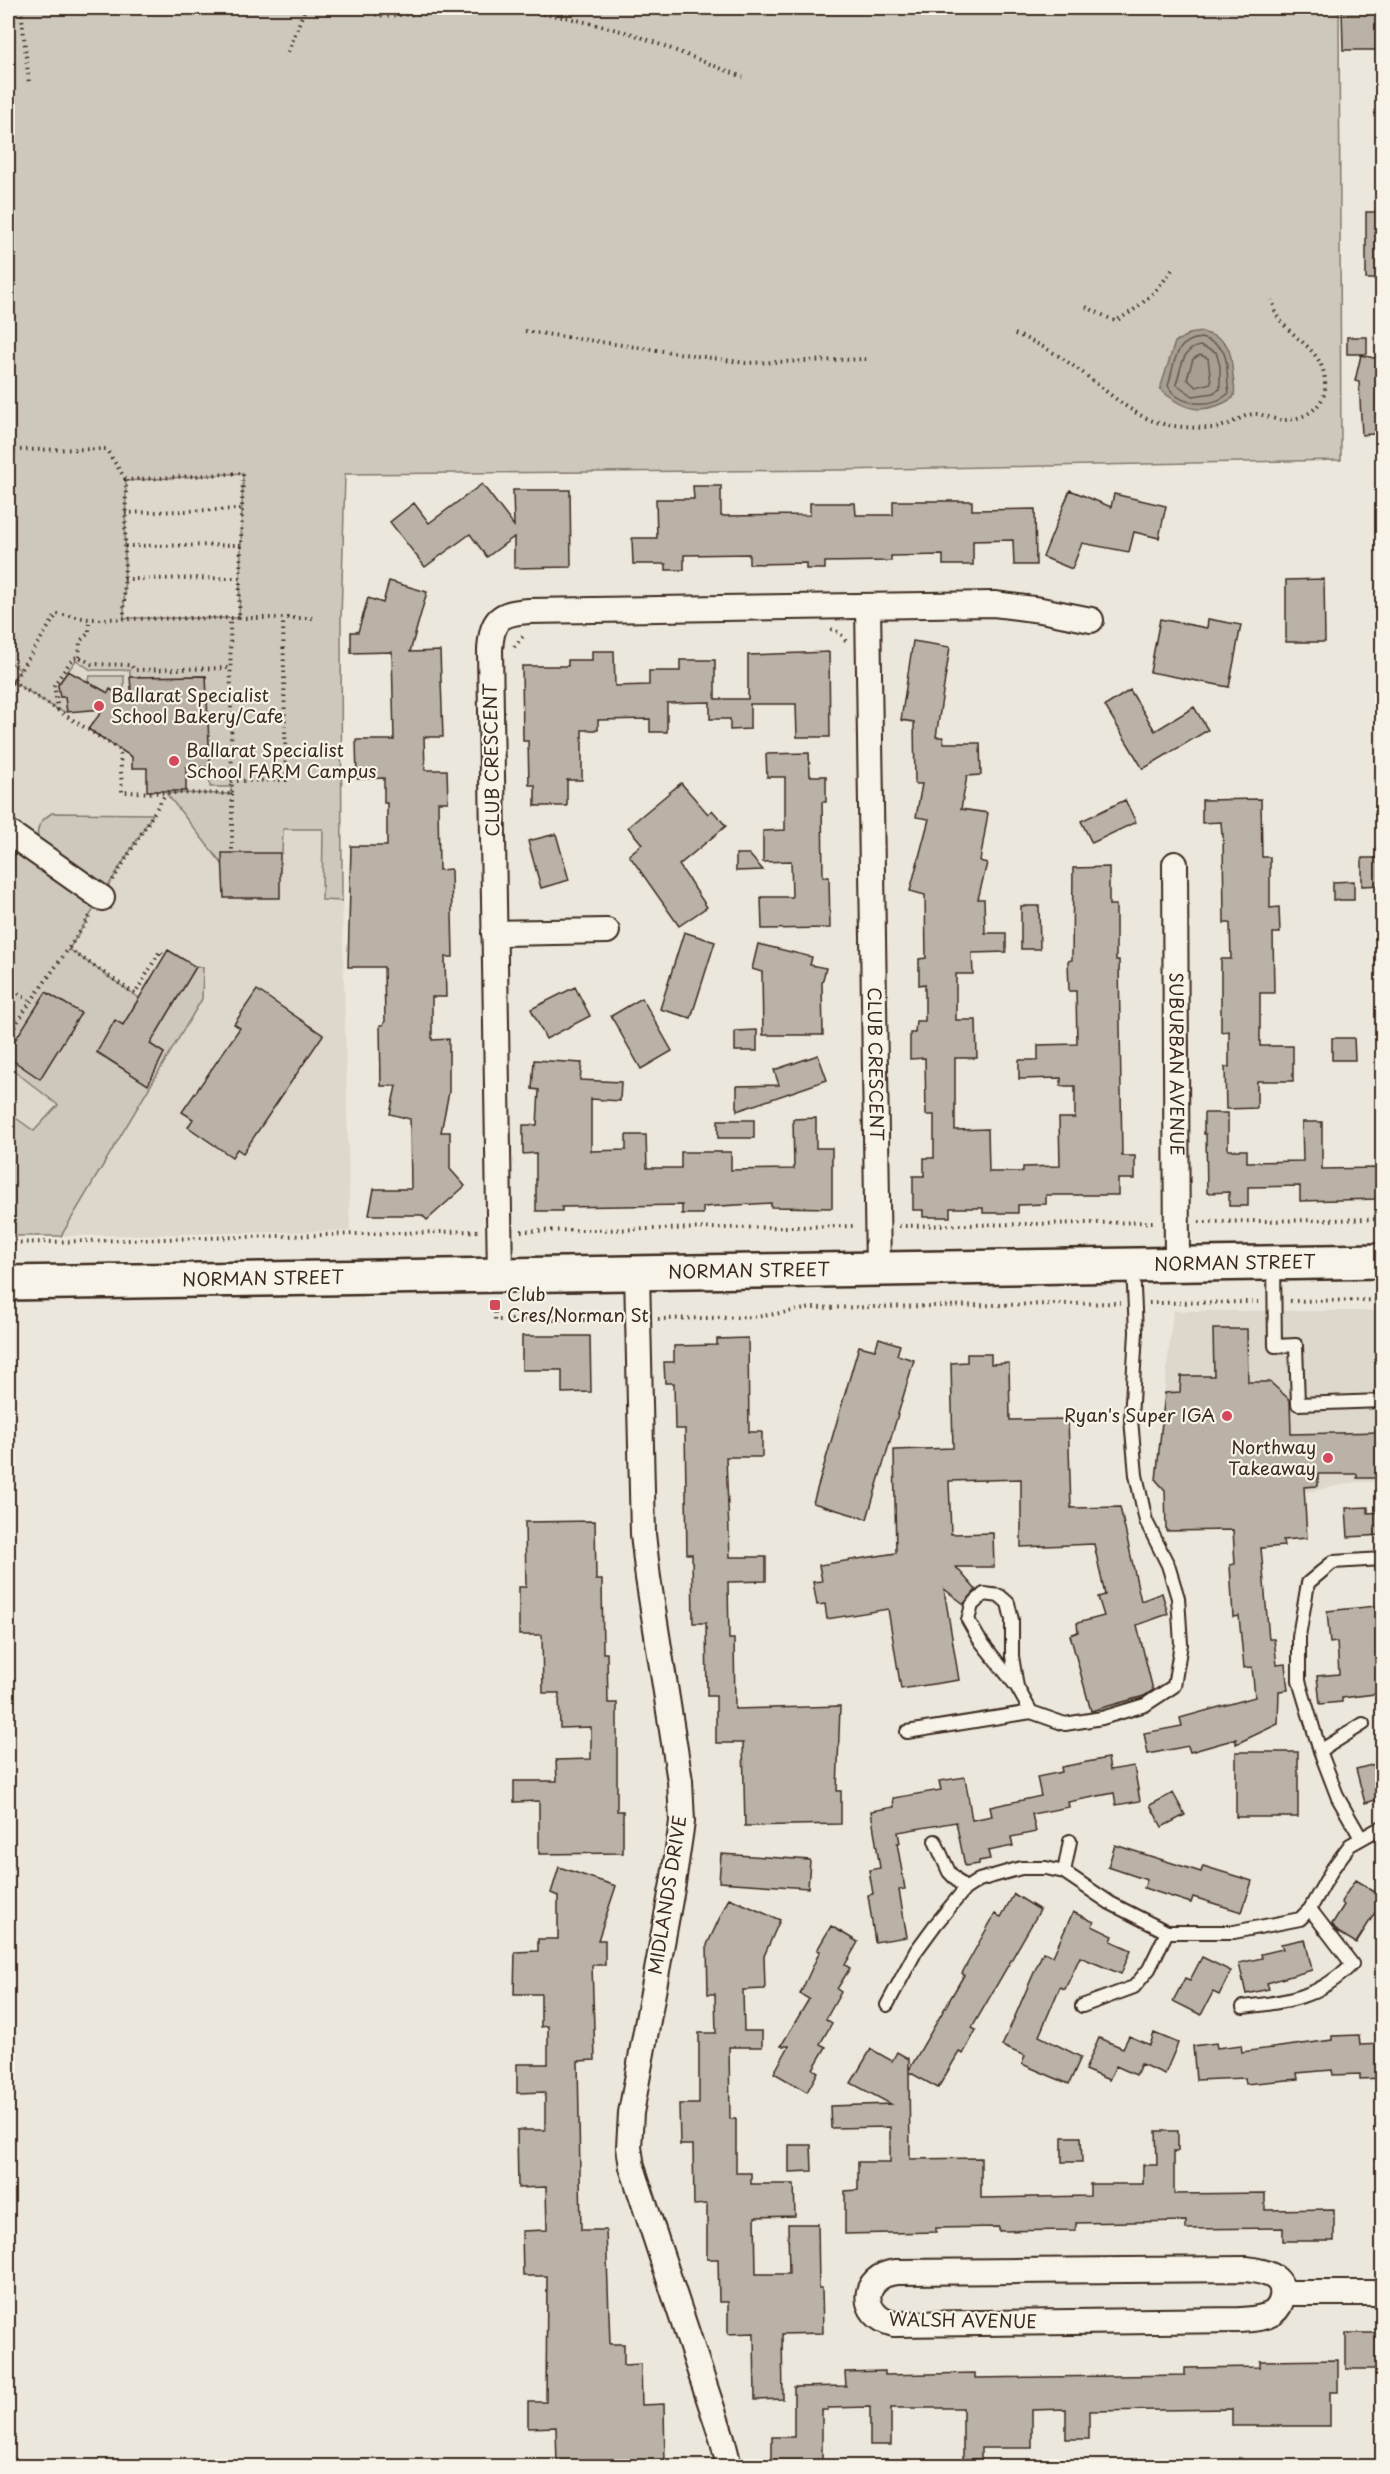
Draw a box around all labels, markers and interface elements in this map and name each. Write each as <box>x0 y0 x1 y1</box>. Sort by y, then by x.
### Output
place label: Ballarat Specialist School Bakery/Cafe <box>111 681 283 729</box>
street label: CLUB CRESCENT <box>476 682 505 837</box>
marker: Ballarat Specialist School Bakery/Cafe <box>92 699 106 713</box>
place label: Ballarat Specialist School FARM Campus <box>186 736 377 784</box>
marker: Ballarat Specialist School FARM Campus <box>167 754 181 768</box>
street label: SUBURBAN AVENUE <box>1164 972 1191 1156</box>
street label: CLUB CRESCENT <box>862 987 891 1142</box>
street label: NORMAN STREET <box>1154 1247 1316 1277</box>
street label: NORMAN STREET <box>668 1255 831 1284</box>
street label: NORMAN STREET <box>182 1263 345 1292</box>
place label: Club Cres/Norman St <box>507 1280 649 1328</box>
marker: Club Cres/Norman St <box>488 1298 502 1312</box>
place label: Ryan's Super IGA <box>1064 1401 1215 1428</box>
marker: Ryan's Super IGA <box>1220 1409 1234 1423</box>
place label: Northway Takeaway <box>1228 1433 1316 1481</box>
marker: Northway Takeaway <box>1321 1451 1335 1465</box>
street label: MIDLANDS DRIVE <box>641 1813 692 1976</box>
street label: WALSH AVENUE <box>889 2305 1037 2334</box>

